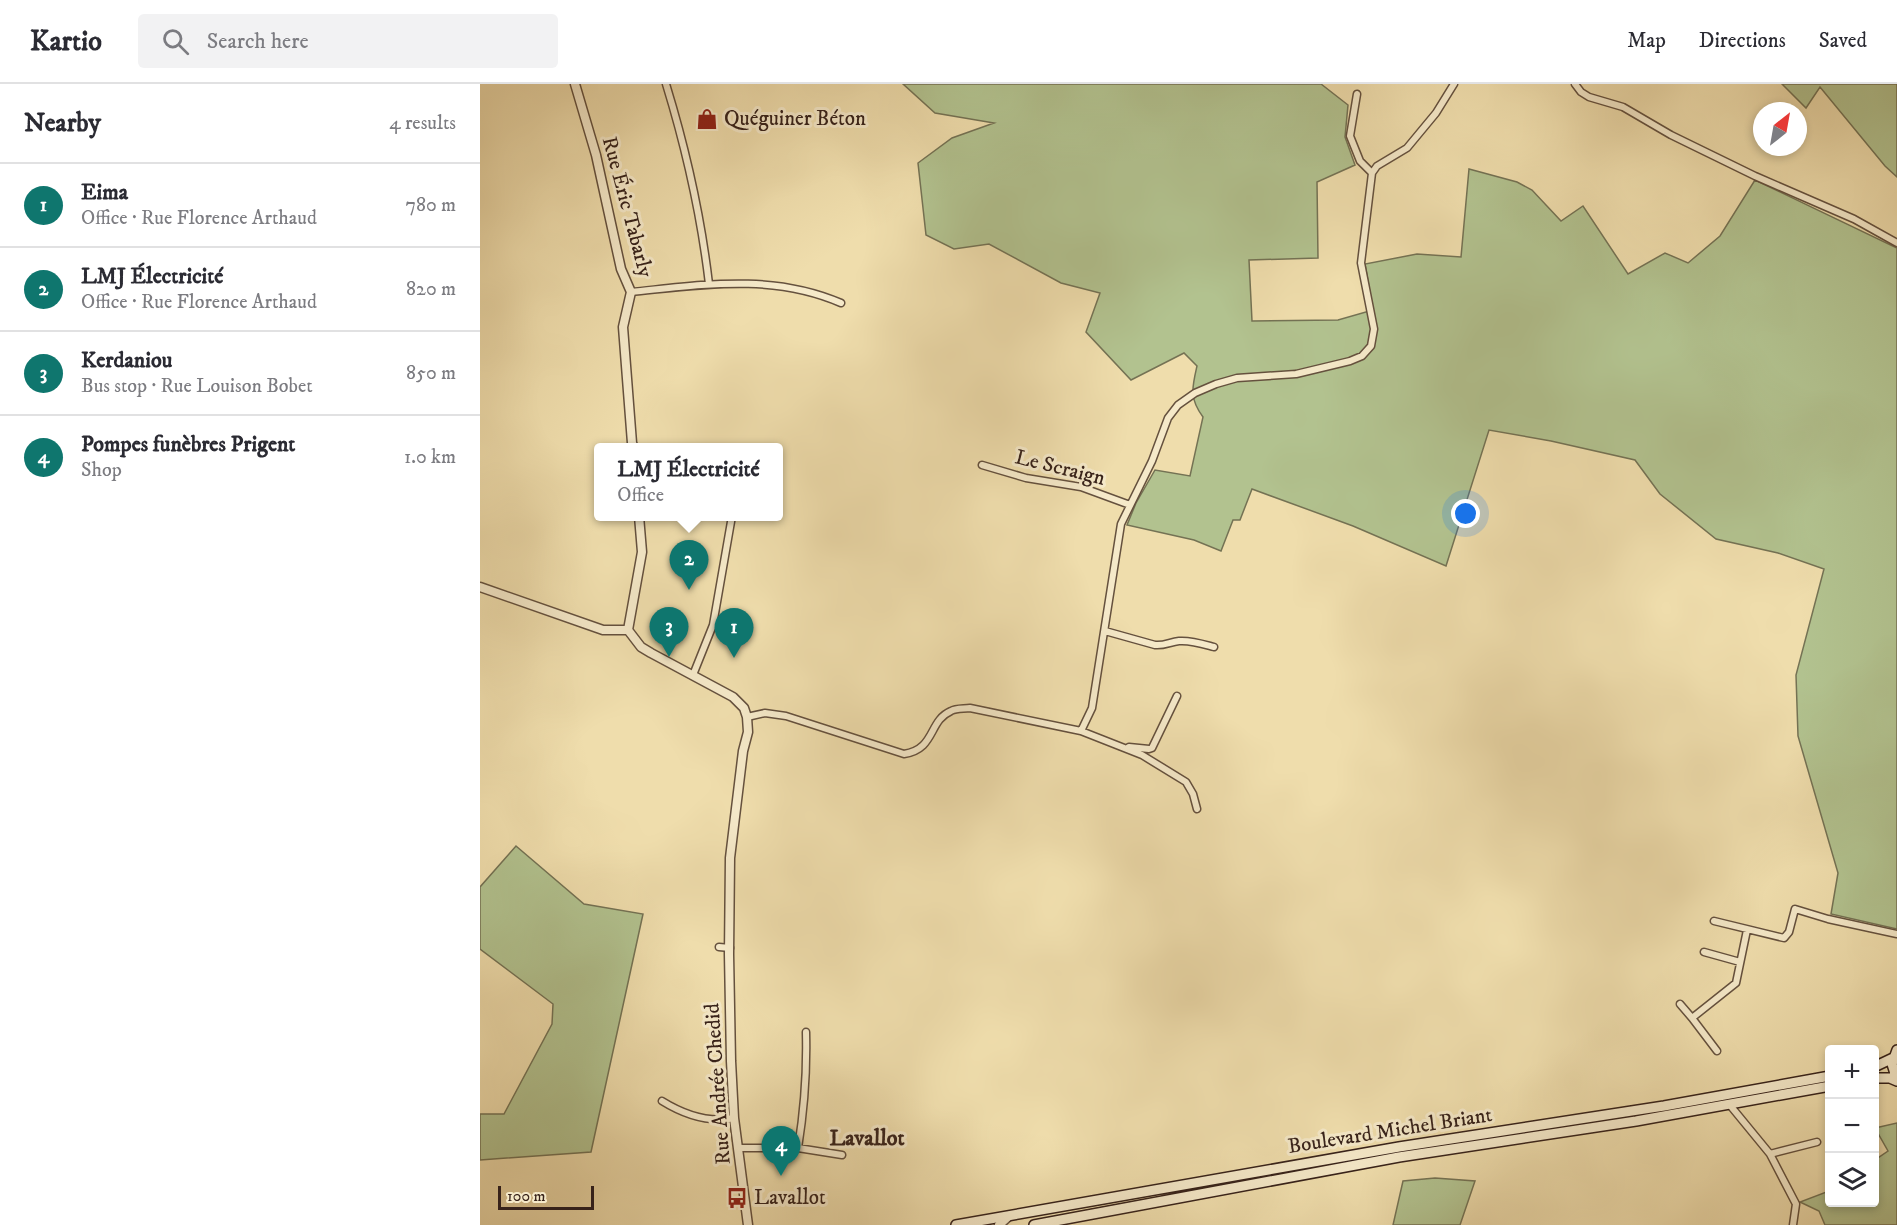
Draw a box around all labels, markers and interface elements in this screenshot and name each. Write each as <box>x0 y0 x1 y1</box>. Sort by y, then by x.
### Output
search box <box>138 14 558 68</box>
text: Kartio <box>30 24 102 59</box>
icon: search <box>159 25 192 58</box>
text: Search here <box>207 28 309 55</box>
text: Map <box>1627 28 1666 54</box>
text: Directions <box>1699 28 1786 54</box>
text: Saved <box>1819 28 1867 54</box>
north arrow <box>1753 102 1807 156</box>
place label: Quéguiner Béton <box>724 106 866 132</box>
text: Nearby <box>24 107 101 140</box>
shop icon: Quéguiner Béton <box>695 107 719 131</box>
text: 4 results <box>389 111 456 136</box>
street label: Rue Éric Tabarly <box>596 134 659 281</box>
text: Eima <box>81 179 128 206</box>
text: 1 <box>40 193 47 218</box>
text: 780 m <box>405 193 456 218</box>
text: Office · Rue Florence Arthaud <box>81 206 317 231</box>
text: LMJ Électricité <box>81 263 223 290</box>
text: 2 <box>39 277 48 302</box>
text: 820 m <box>406 277 456 302</box>
text: Office · Rue Florence Arthaud <box>81 290 317 315</box>
text: Kerdaniou <box>81 347 172 374</box>
text: 3 <box>40 361 47 386</box>
text: 850 m <box>406 361 456 386</box>
text: Bus stop · Rue Louison Bobet <box>81 374 313 399</box>
text: Pompes funèbres Prigent <box>81 431 295 458</box>
popup <box>594 443 783 521</box>
street label: Le Scraign <box>1012 444 1108 492</box>
text: 4 <box>38 445 49 470</box>
text: 1.0 km <box>404 445 456 470</box>
text: LMJ Électricité <box>617 456 760 483</box>
text: Shop <box>81 458 122 483</box>
text: Office <box>617 483 664 508</box>
your location <box>1451 499 1480 528</box>
pin: 2 <box>670 540 708 590</box>
pin: 3 <box>650 608 688 657</box>
pin: 1 <box>714 608 754 658</box>
street label: Rue Andrée Chedid <box>699 1002 737 1166</box>
map controls <box>1825 1045 1879 1207</box>
button: + <box>1825 1045 1879 1099</box>
button: − <box>1825 1099 1879 1153</box>
street label: Boulevard Michel Briant <box>1286 1102 1494 1160</box>
district label: Lavallot <box>829 1125 905 1152</box>
pin: 4 <box>762 1126 800 1176</box>
button: layers <box>1825 1153 1879 1207</box>
scale bar <box>498 1183 594 1210</box>
place label: Lavallot <box>754 1185 826 1211</box>
text: 100 m <box>507 1186 546 1206</box>
bus stop icon: Lavallot <box>725 1186 749 1210</box>

